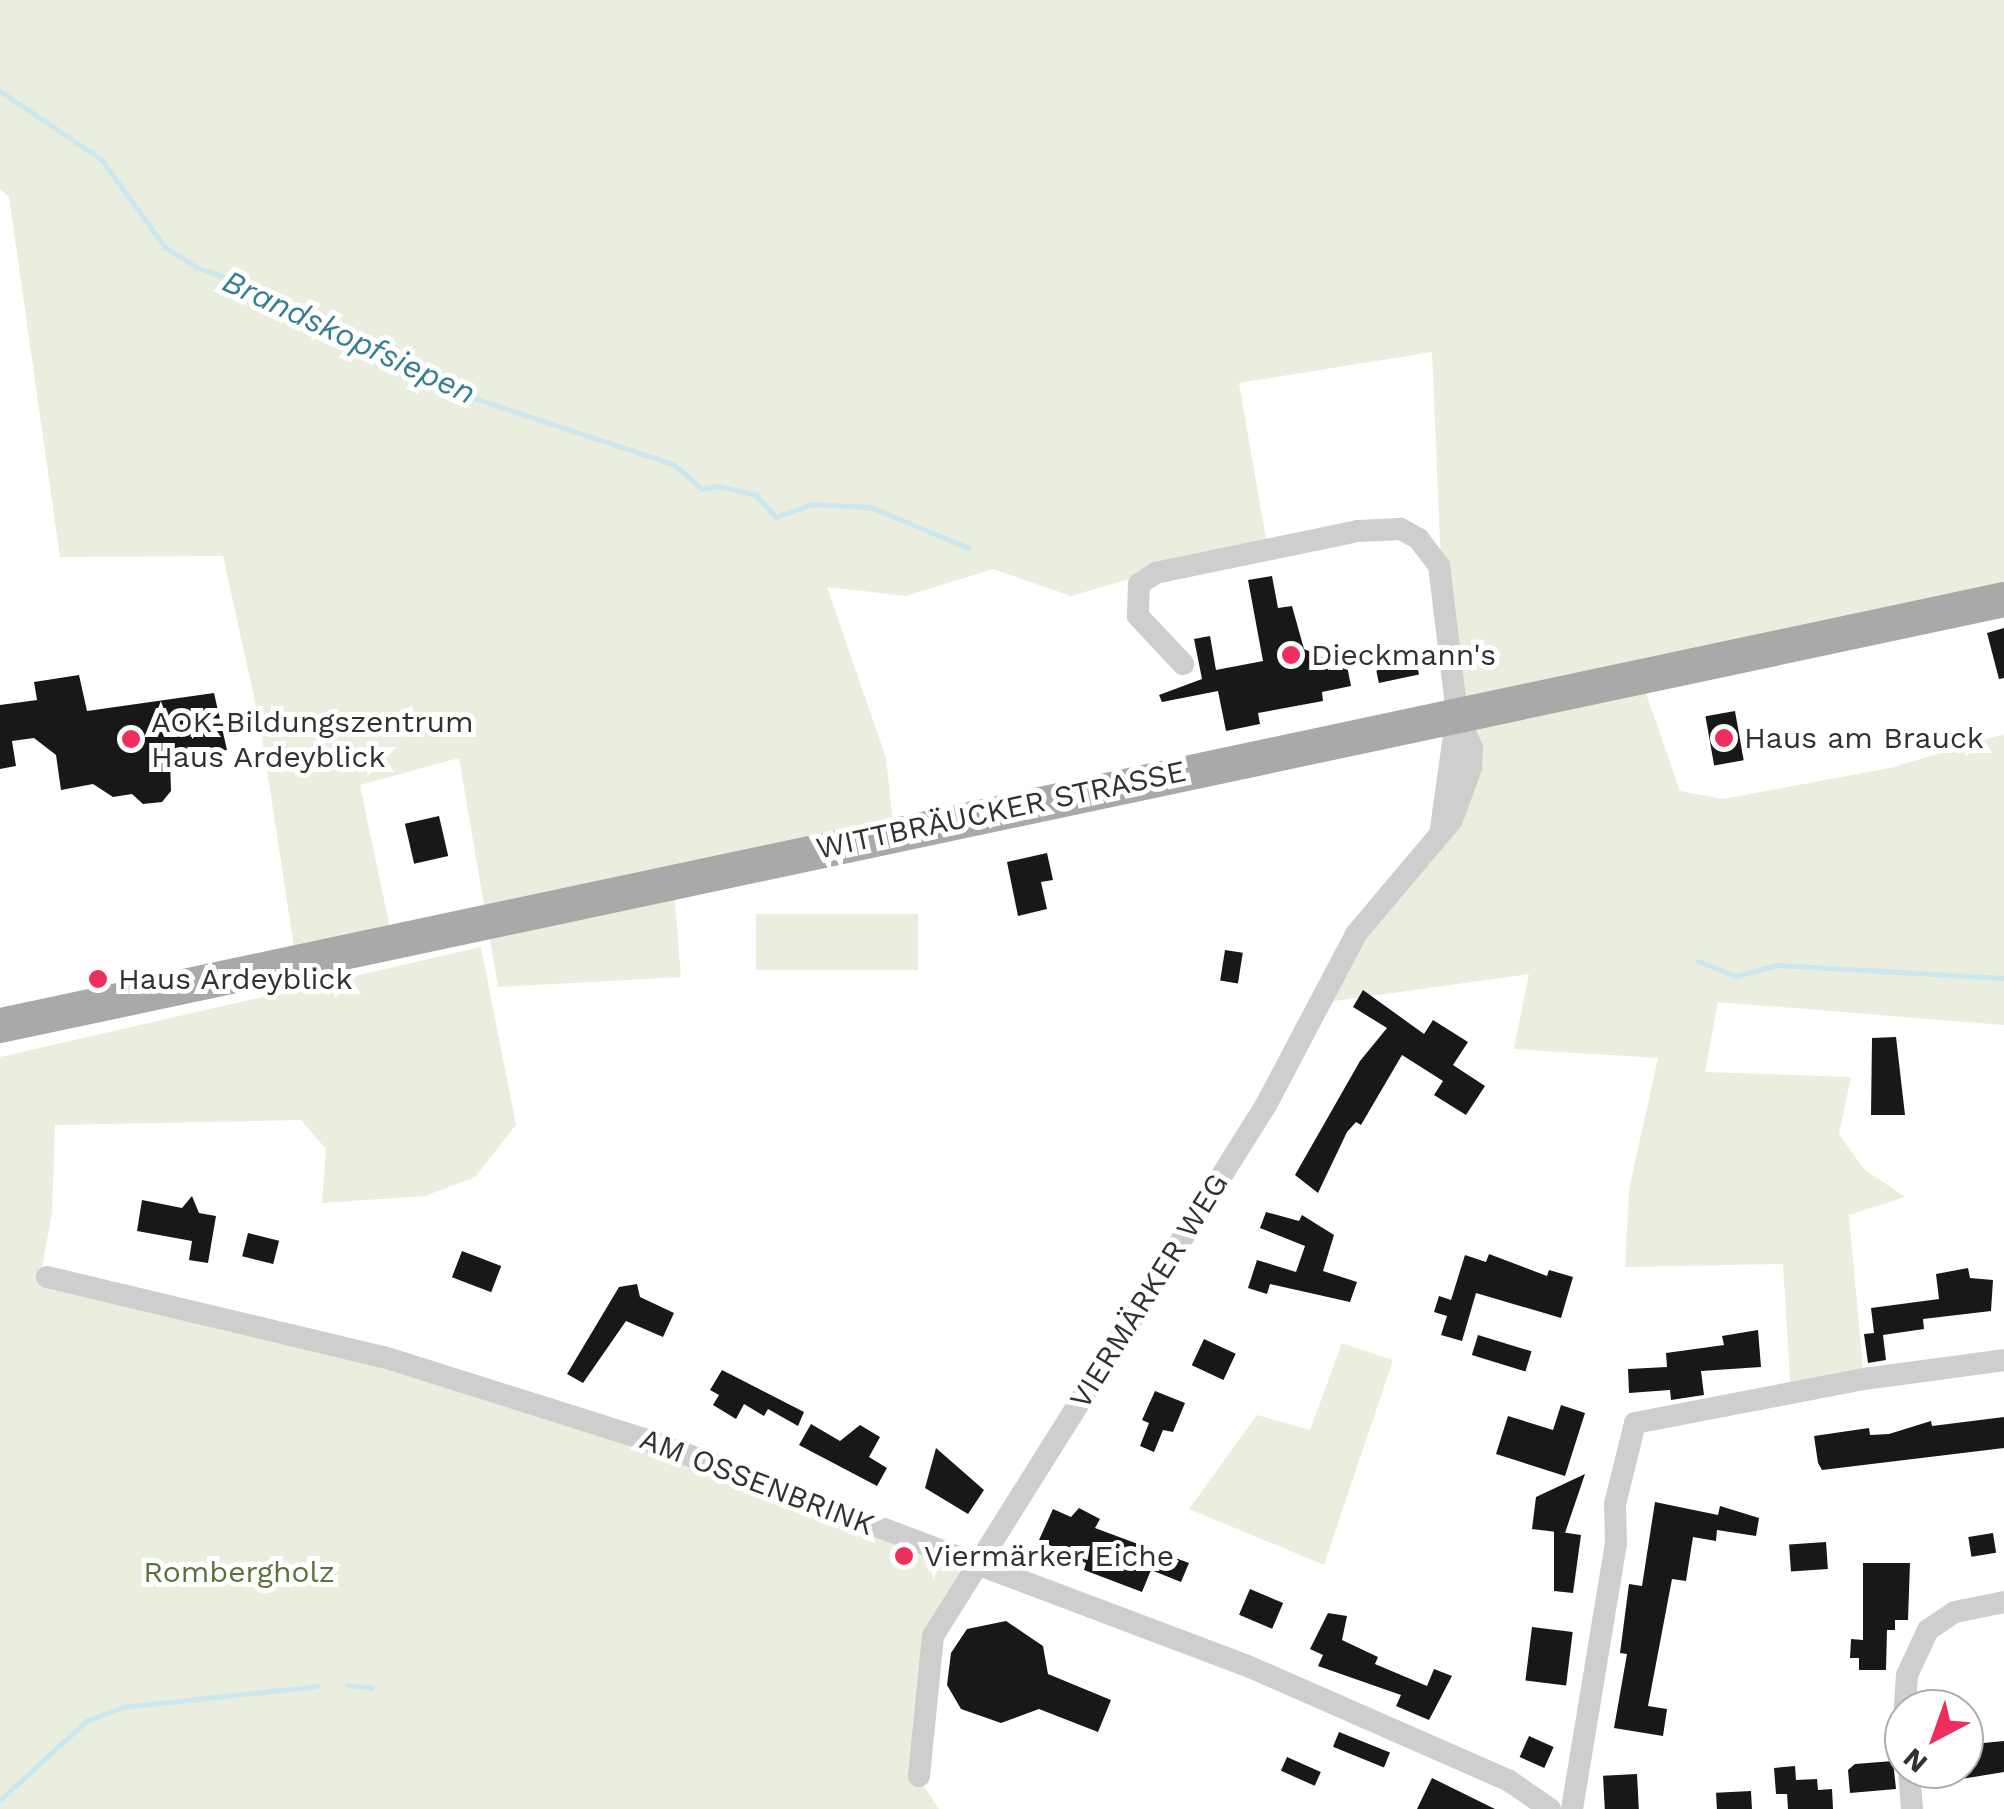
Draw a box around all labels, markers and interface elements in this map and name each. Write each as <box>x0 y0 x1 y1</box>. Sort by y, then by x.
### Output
water label: Brandskopfsiepen <box>217 262 481 412</box>
place label: Dieckmann's <box>1311 637 1496 673</box>
marker: Dieckmann's <box>1280 644 1302 666</box>
place label: AOK-Bildungszentrum Haus Ardeyblick <box>151 704 473 774</box>
place label: Haus am Brauck <box>1744 720 1984 756</box>
marker: Haus am Brauck <box>1713 727 1735 749</box>
marker: AOK-Bildungszentrum Haus Ardeyblick <box>120 728 142 750</box>
street label: WITTBRÄUCKER STRASSE <box>813 753 1189 867</box>
place label: Haus Ardeyblick <box>118 961 354 997</box>
marker: Haus Ardeyblick <box>87 968 109 990</box>
street label: VIERMÄRKER WEG <box>1062 1167 1236 1415</box>
street label: AM OSSENBRINK <box>635 1421 879 1543</box>
place label: Viermärker Eiche <box>924 1538 1175 1574</box>
marker: Viermärker Eiche <box>893 1545 915 1567</box>
park label: Rombergholz <box>143 1554 335 1590</box>
north arrow <box>1884 1689 1984 1789</box>
text: N <box>1897 1741 1934 1780</box>

